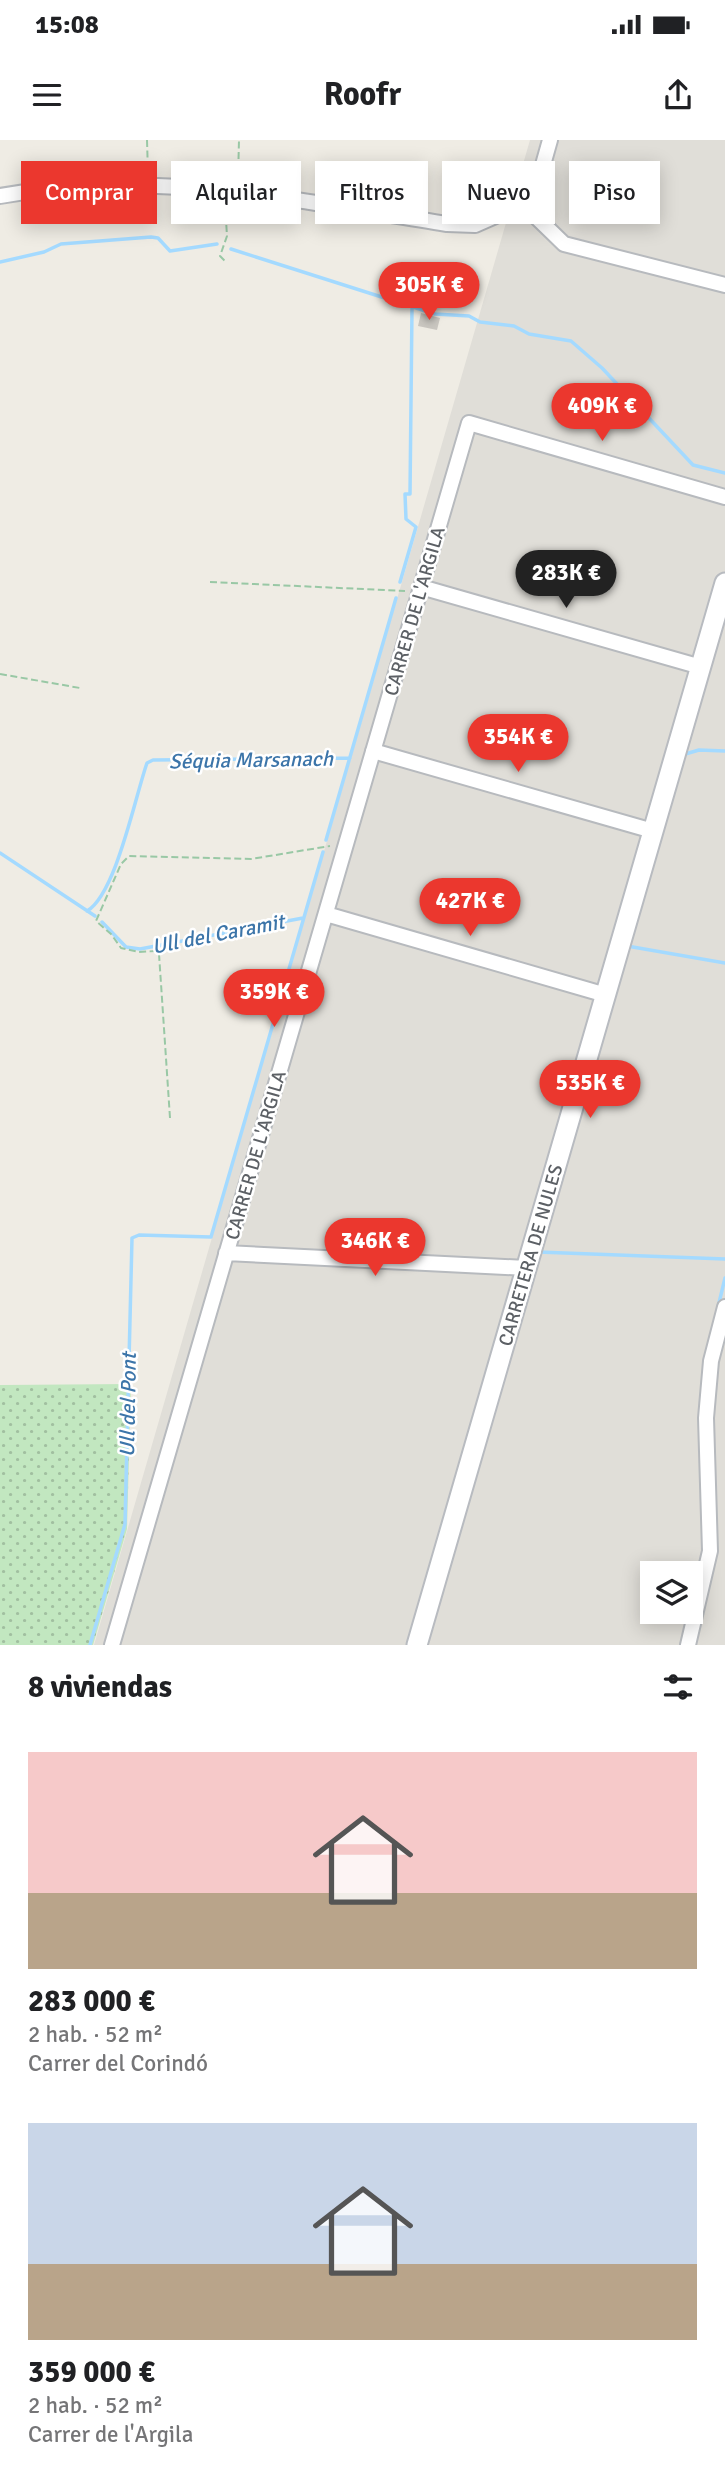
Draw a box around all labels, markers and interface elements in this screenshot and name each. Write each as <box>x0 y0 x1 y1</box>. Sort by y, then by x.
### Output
text: 15:08 <box>35 9 99 41</box>
text: Roofr <box>324 75 401 114</box>
icon: menu <box>28 76 66 114</box>
icon: share <box>659 76 697 114</box>
chip: Comprar <box>21 161 157 224</box>
chip: Alquilar <box>171 161 301 224</box>
chip: Filtros <box>315 161 428 224</box>
chip: Nuevo <box>442 161 555 224</box>
chip: Piso <box>569 161 660 224</box>
pin: 305K € <box>372 262 486 322</box>
text: 305K € <box>394 270 464 299</box>
pin: 409K € <box>545 384 659 443</box>
text: 409K € <box>567 391 637 420</box>
street label: CARRER DE L'ARGILA <box>379 523 451 699</box>
pin: 283K € <box>509 550 623 610</box>
text: 283K € <box>531 558 601 587</box>
pin: 354K € <box>461 714 575 774</box>
text: 354K € <box>483 722 553 751</box>
water label: Séquia Marsanach <box>169 746 334 774</box>
pin: 427K € <box>413 878 527 938</box>
text: 427K € <box>435 886 505 915</box>
water label: Ull del Caramit <box>150 908 289 960</box>
pin: 359K € <box>217 970 331 1029</box>
text: 359K € <box>239 977 309 1006</box>
pin: 535K € <box>533 1060 647 1120</box>
street label: CARRER DE L'ARGILA <box>220 1067 292 1243</box>
text: 535K € <box>555 1068 625 1097</box>
street label: CARRETERA DE NULES <box>494 1162 568 1349</box>
pin: 346K € <box>318 1218 432 1278</box>
text: 346K € <box>340 1226 410 1255</box>
water label: Ull del Pont <box>114 1350 142 1457</box>
map controls <box>640 1561 703 1624</box>
button: layers <box>640 1561 703 1624</box>
icon: filters <box>659 1668 697 1706</box>
text: 8 viviendas <box>28 1669 172 1706</box>
icon: home <box>300 1797 426 1923</box>
text: 283 000 € <box>28 1983 155 2020</box>
text: 2 hab. · 52 m² <box>28 2020 163 2049</box>
text: Carrer del Corindó <box>28 2049 208 2078</box>
icon: home <box>300 2168 426 2294</box>
text: 359 000 € <box>28 2354 155 2391</box>
text: 2 hab. · 52 m² <box>28 2391 163 2420</box>
text: Carrer de l'Argila <box>28 2420 194 2449</box>

